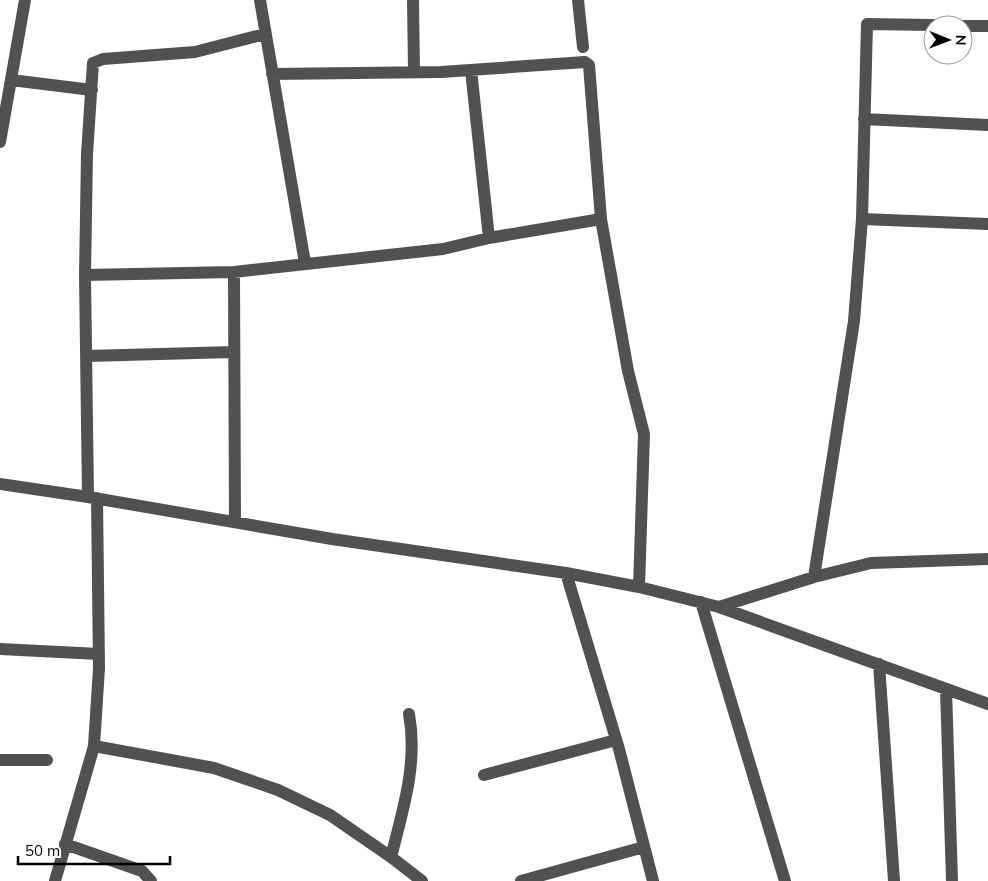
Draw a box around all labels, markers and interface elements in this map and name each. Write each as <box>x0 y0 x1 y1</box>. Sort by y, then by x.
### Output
north arrow <box>923 15 973 65</box>
text: N <box>952 35 970 46</box>
scale bar <box>18 834 170 866</box>
text: 50 m <box>25 841 60 860</box>

